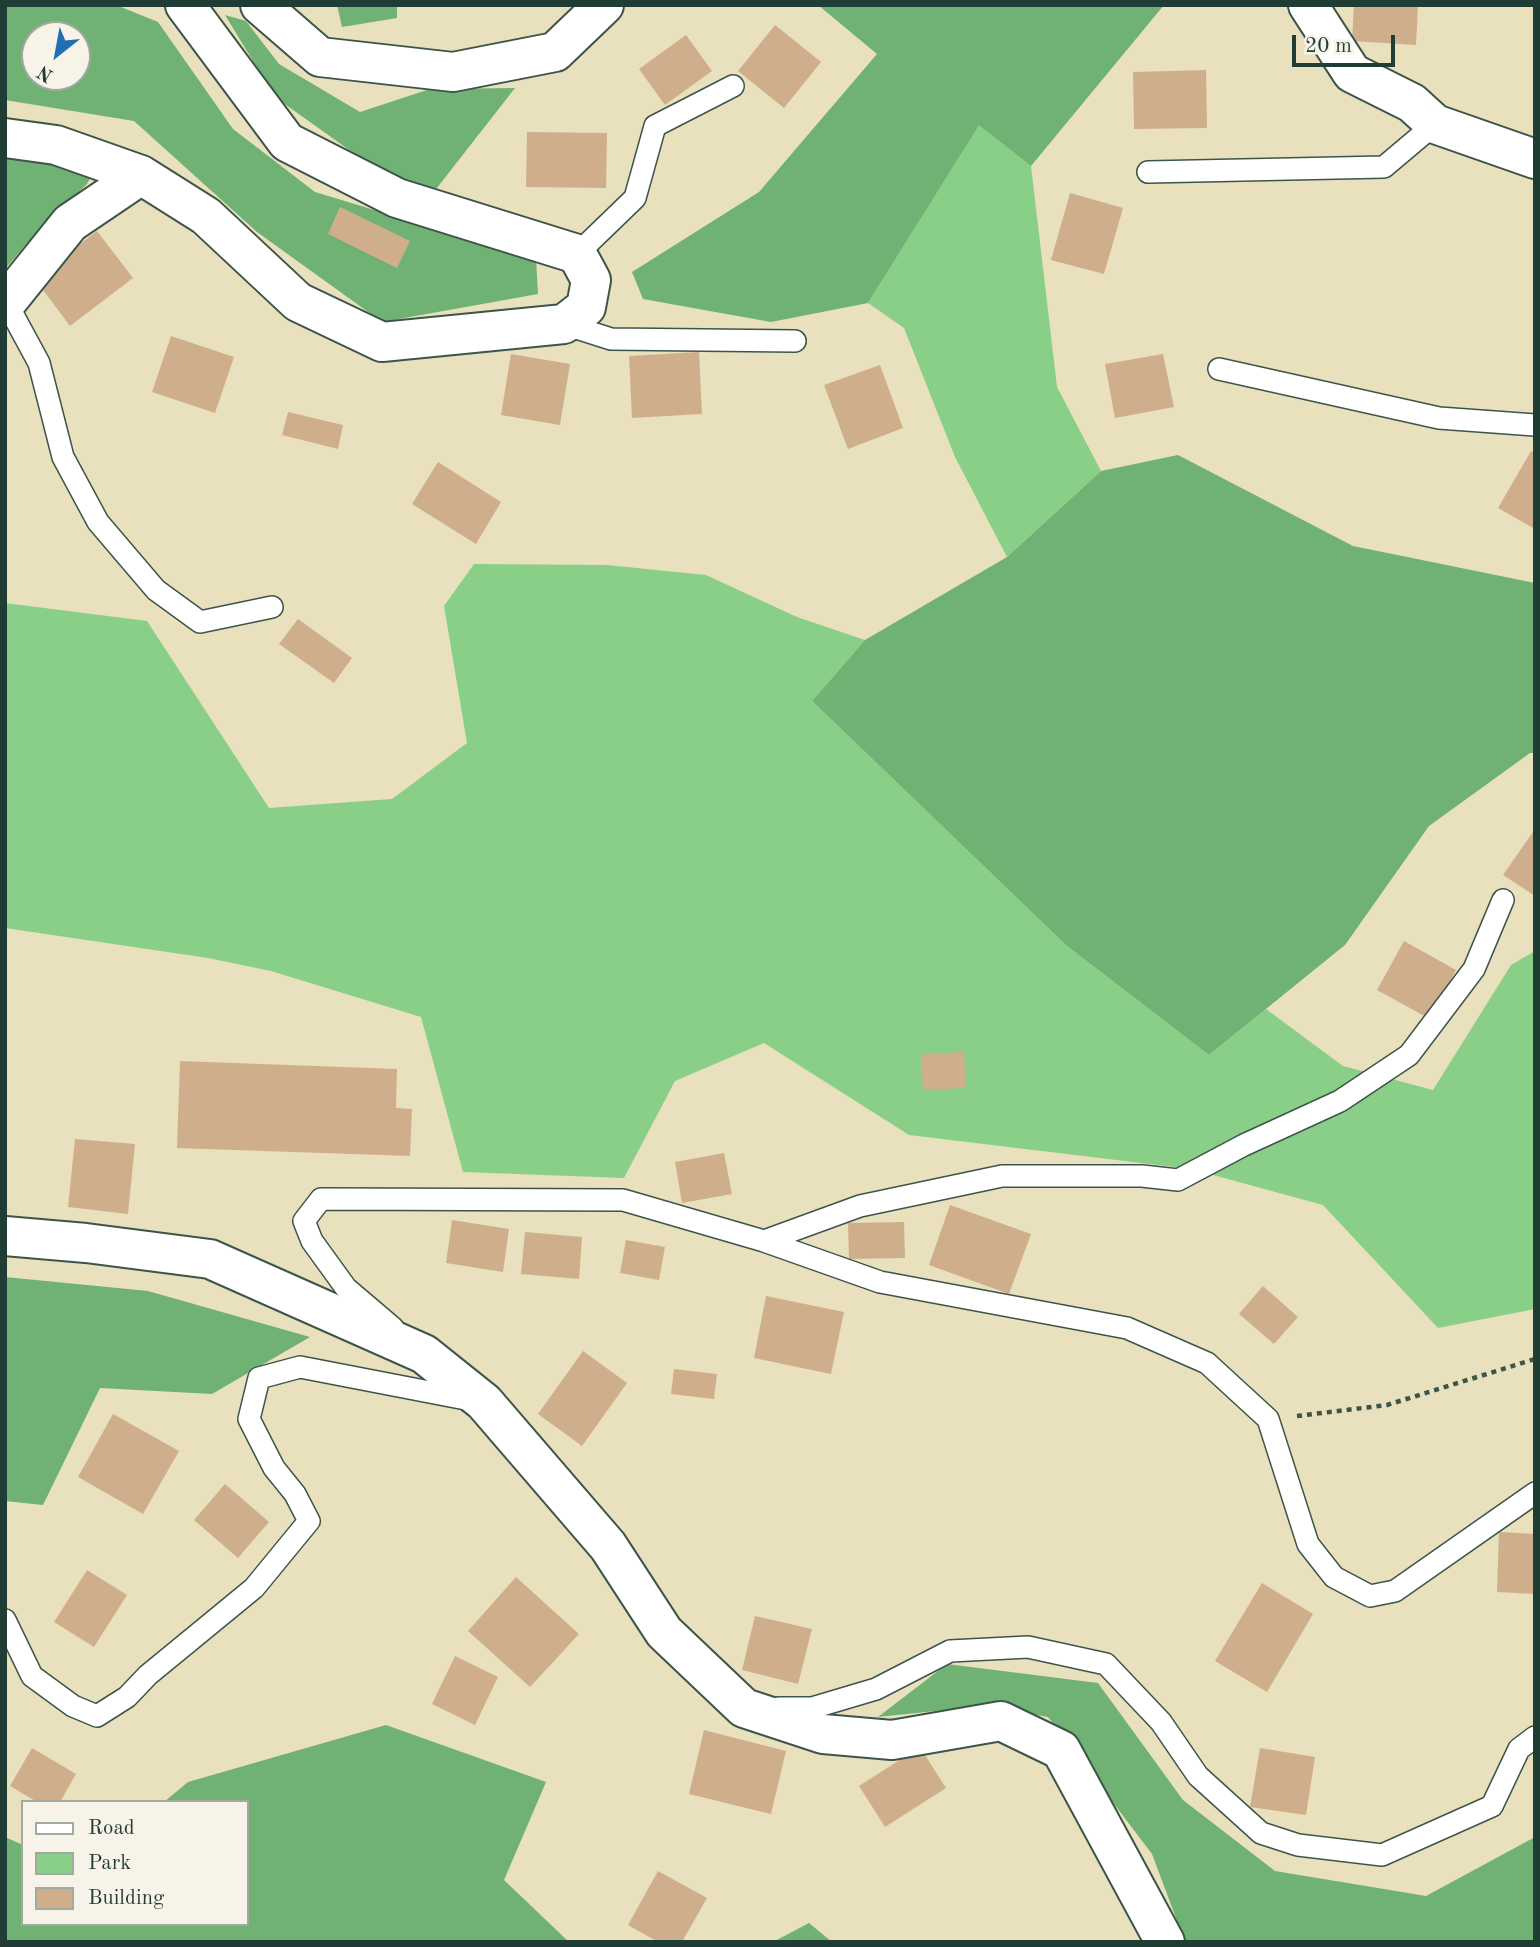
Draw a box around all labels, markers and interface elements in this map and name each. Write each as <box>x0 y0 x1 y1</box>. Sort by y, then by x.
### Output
north arrow <box>21 21 91 91</box>
scale bar <box>1295 21 1398 65</box>
text: 20 m <box>1305 36 1352 57</box>
text: N <box>35 61 57 85</box>
legend <box>21 1800 248 1926</box>
text: Road <box>88 1818 135 1839</box>
text: Park <box>88 1853 131 1874</box>
text: Building <box>88 1888 164 1909</box>

